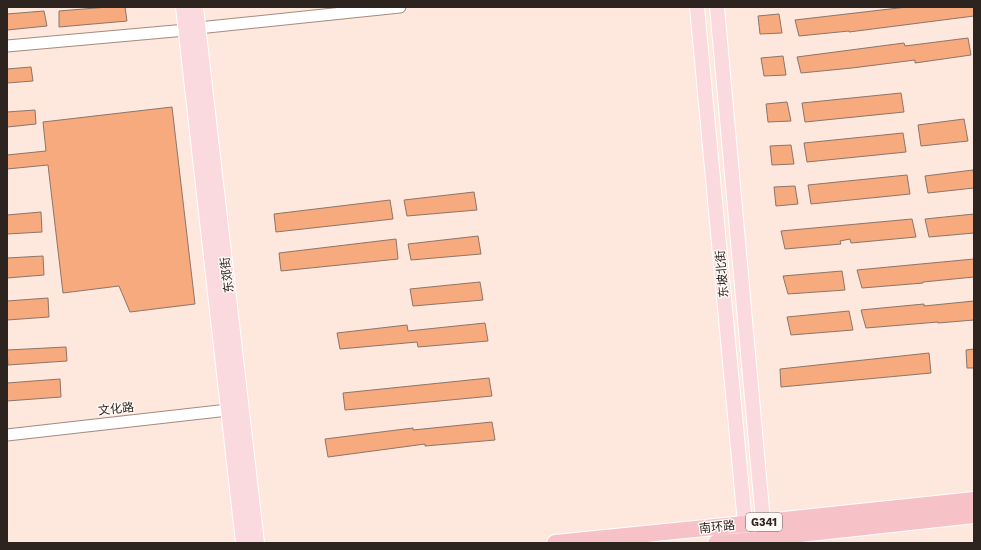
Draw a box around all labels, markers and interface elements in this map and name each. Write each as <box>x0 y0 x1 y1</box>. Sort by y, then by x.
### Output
street label: 东坡北街 <box>713 249 731 299</box>
street label: 东郊街 <box>218 256 236 294</box>
street label: 文化路 <box>97 400 135 418</box>
road number: G341 <box>746 513 782 531</box>
street label: 南环路 <box>698 518 736 536</box>

